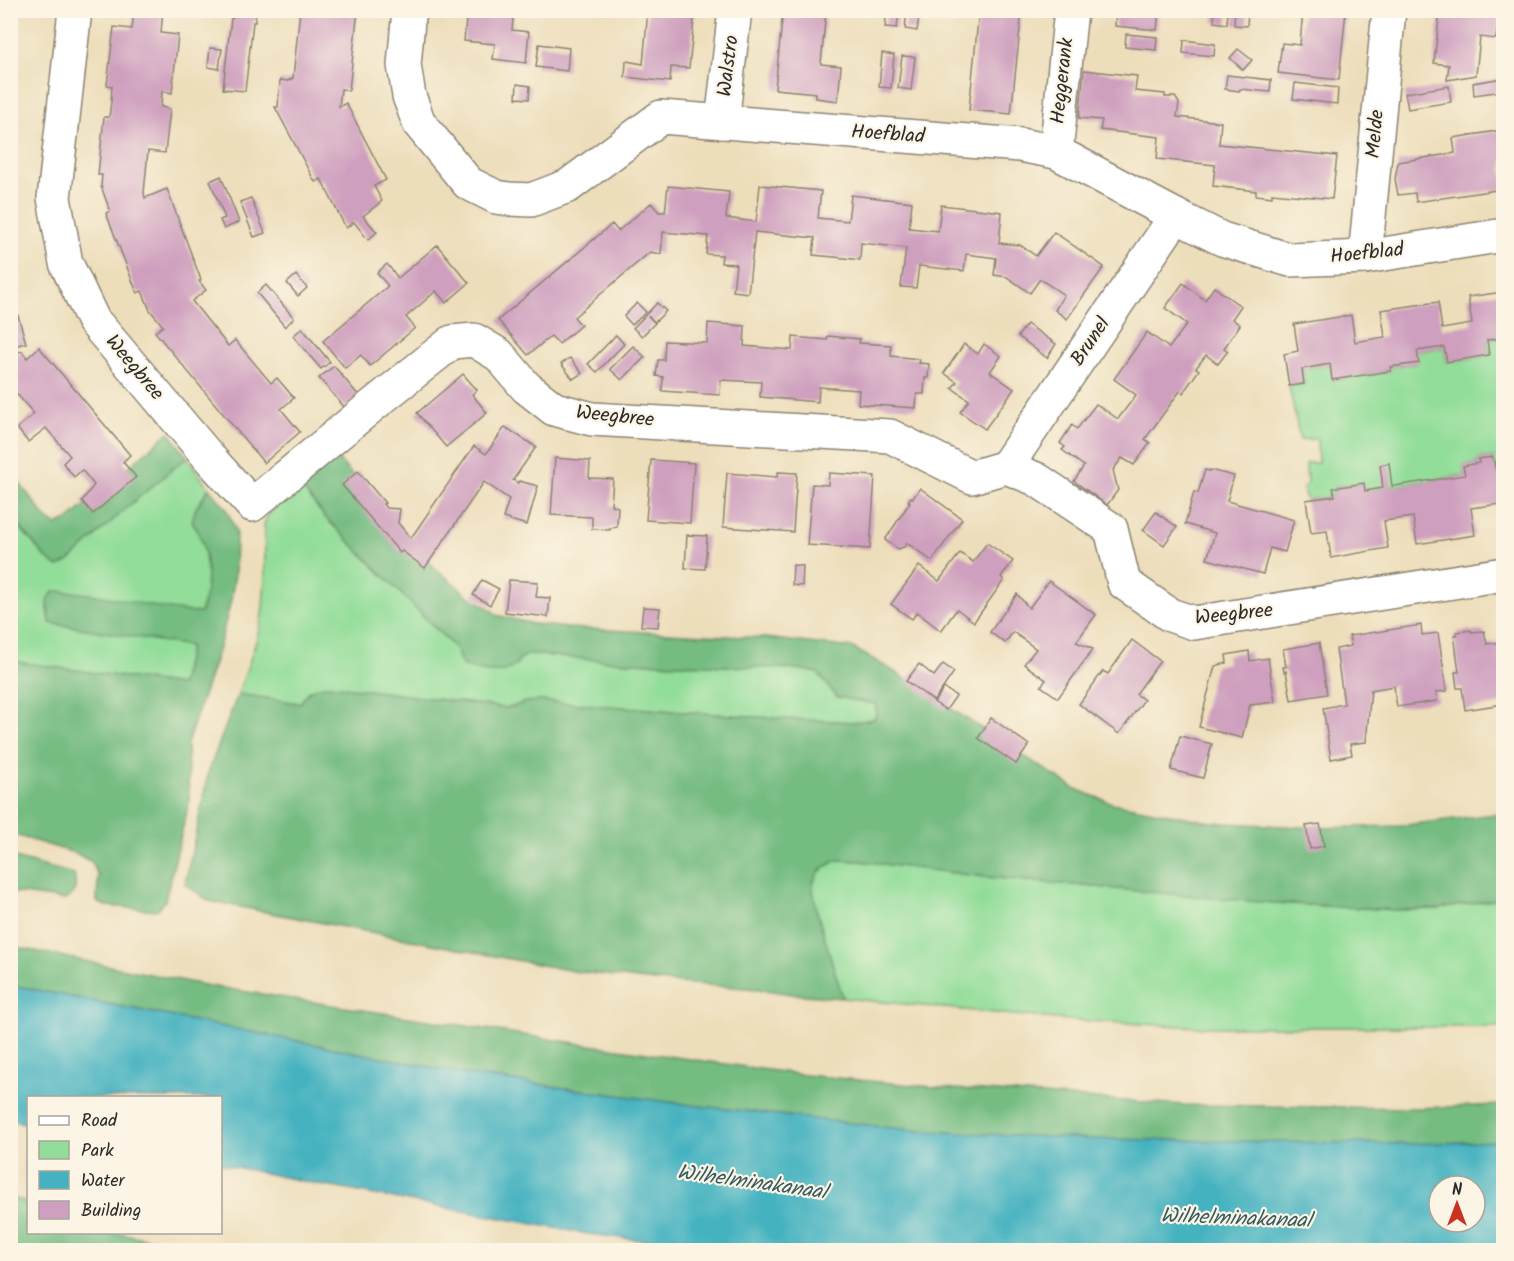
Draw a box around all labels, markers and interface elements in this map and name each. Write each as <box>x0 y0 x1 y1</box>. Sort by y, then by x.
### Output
street label: Walstro <box>709 33 749 99</box>
street label: Heggerank <box>1043 36 1083 126</box>
street label: Melde <box>1358 108 1394 160</box>
street label: Hoefblad <box>850 116 927 154</box>
street label: Hoefblad <box>1329 234 1406 274</box>
street label: Brunel <box>1063 311 1119 373</box>
street label: Weegbree <box>97 328 171 408</box>
street label: Weegbree <box>574 397 656 437</box>
street label: Weegbree <box>1193 595 1275 635</box>
legend <box>27 1096 222 1234</box>
text: Road <box>81 1107 118 1136</box>
text: Park <box>81 1137 114 1166</box>
water label: Wilhelminakanaal <box>675 1156 833 1210</box>
text: Water <box>81 1167 126 1196</box>
north arrow <box>1427 1174 1487 1234</box>
text: N <box>1452 1178 1462 1203</box>
text: Building <box>81 1197 141 1226</box>
water label: Wilhelminakanaal <box>1160 1200 1316 1238</box>

